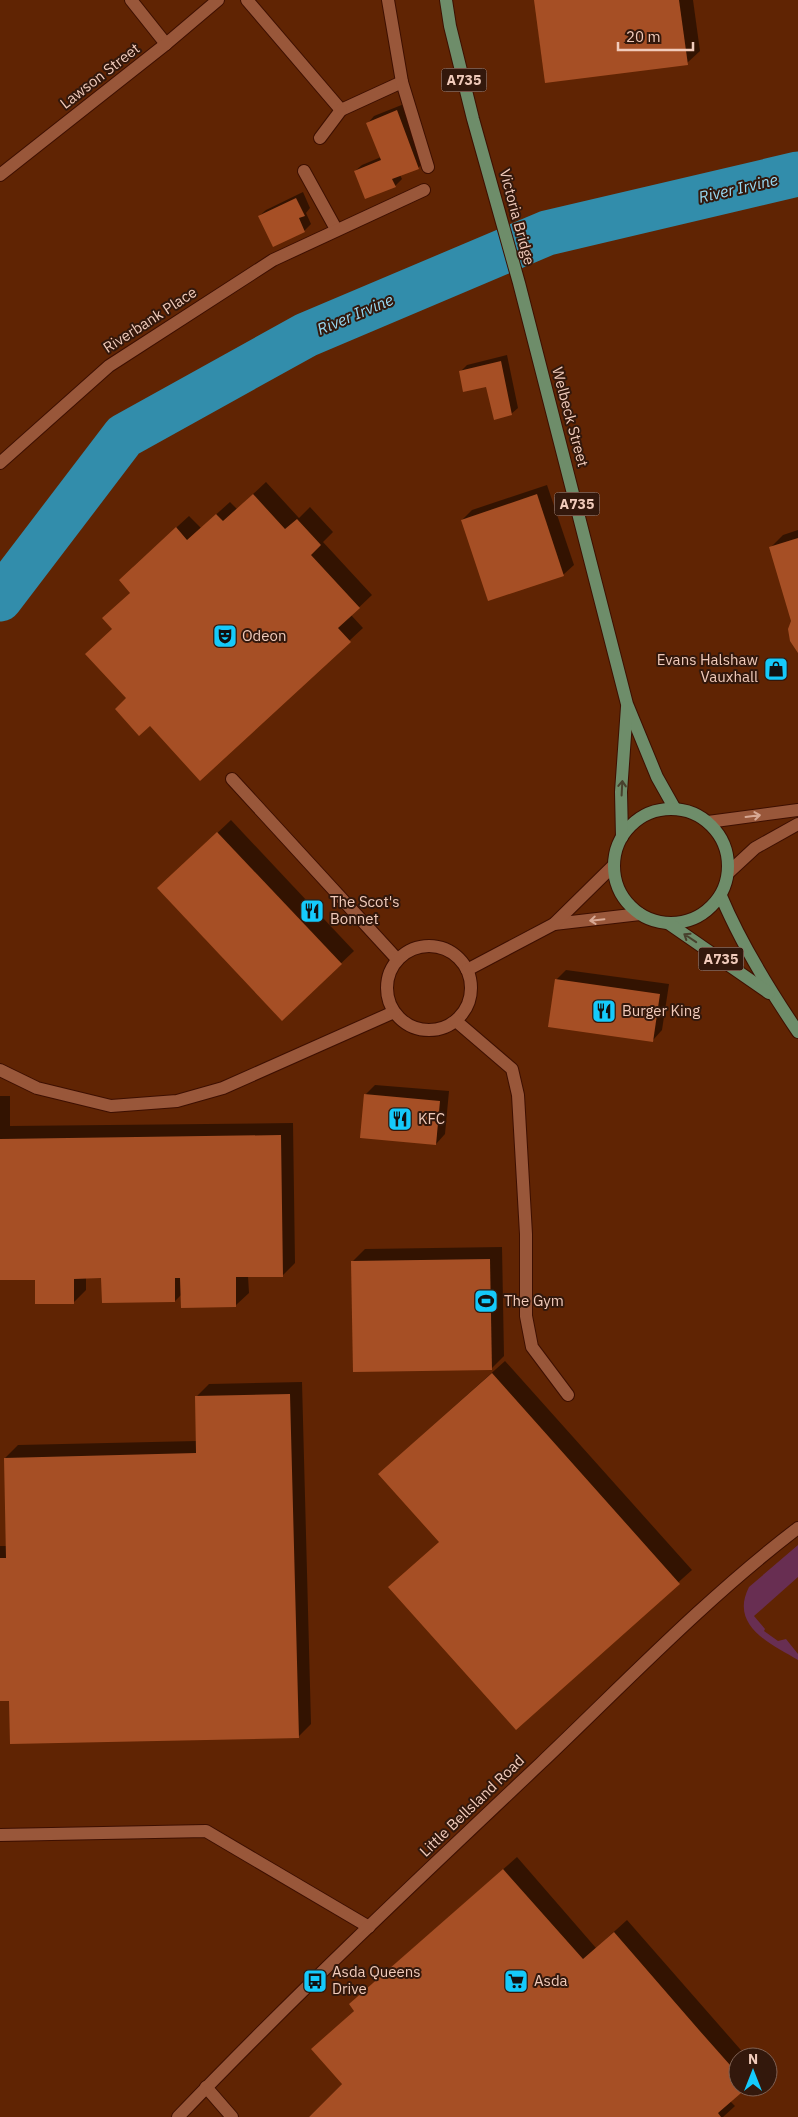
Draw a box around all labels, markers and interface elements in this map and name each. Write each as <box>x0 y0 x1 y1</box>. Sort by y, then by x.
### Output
scale bar <box>618 20 693 52</box>
text: 20 m <box>626 27 661 46</box>
street label: Lawson Street <box>56 39 143 113</box>
road number: A735 <box>442 68 486 92</box>
street label: Victoria Bridge <box>496 167 539 267</box>
water label: River Irvine <box>696 169 780 207</box>
street label: Riverbank Place <box>99 282 200 357</box>
water label: River Irvine <box>314 289 396 339</box>
street label: Welbeck Street <box>548 365 593 469</box>
road number: A735 <box>554 492 600 516</box>
theatre icon: Odeon <box>212 623 238 649</box>
place label: Odeon <box>242 626 286 645</box>
place label: Evans Halshaw Vauxhall <box>657 650 758 686</box>
shop icon: Evans Halshaw Vauxhall <box>763 656 789 682</box>
one-way arrow <box>617 780 626 796</box>
one-way arrow <box>745 811 761 821</box>
place label: The Scot's Bonnet <box>330 892 400 928</box>
restaurant icon: The Scot's Bonnet <box>299 898 325 924</box>
one-way arrow <box>589 915 605 925</box>
one-way arrow <box>684 933 698 943</box>
road number: A735 <box>698 948 744 971</box>
restaurant icon: Burger King <box>591 998 617 1024</box>
place label: Burger King <box>622 1001 700 1020</box>
restaurant icon: KFC <box>387 1106 413 1132</box>
place label: KFC <box>418 1109 445 1128</box>
sports icon: The Gym <box>473 1288 499 1314</box>
place label: The Gym <box>504 1291 564 1310</box>
street label: Little Bellsland Road <box>415 1751 528 1861</box>
place label: Asda Queens Drive <box>332 1962 421 1998</box>
bus stop icon: Asda Queens Drive <box>302 1968 328 1994</box>
supermarket icon: Asda <box>503 1968 529 1994</box>
place label: Asda <box>534 1971 568 1990</box>
north arrow <box>728 2047 778 2097</box>
text: N <box>748 2050 758 2068</box>

